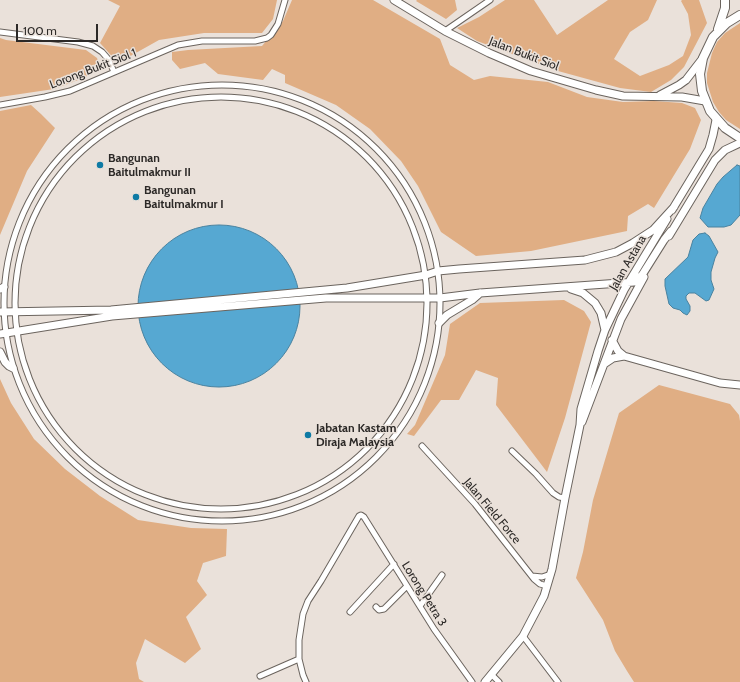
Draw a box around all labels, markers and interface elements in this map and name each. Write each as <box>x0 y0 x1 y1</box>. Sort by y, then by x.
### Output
scale bar <box>18 16 100 42</box>
text: 100 m <box>23 23 57 38</box>
street label: Jalan Bukit Siol <box>487 34 561 74</box>
street label: Lorong Bukit Siol 1 <box>48 46 138 92</box>
place label: Bangunan Baitulmakmur II <box>108 151 191 179</box>
marker: Bangunan Baitulmakmur II <box>95 160 105 170</box>
place label: Bangunan Baitulmakmur I <box>144 183 224 211</box>
marker: Bangunan Baitulmakmur I <box>131 192 141 202</box>
street label: Jalan Astana <box>606 233 650 293</box>
place label: Jabatan Kastam Diraja Malaysia <box>316 421 396 449</box>
marker: Jabatan Kastam Diraja Malaysia <box>303 430 313 440</box>
street label: Jalan Field Force <box>460 475 524 547</box>
street label: Lorong Petra 3 <box>398 559 450 629</box>

